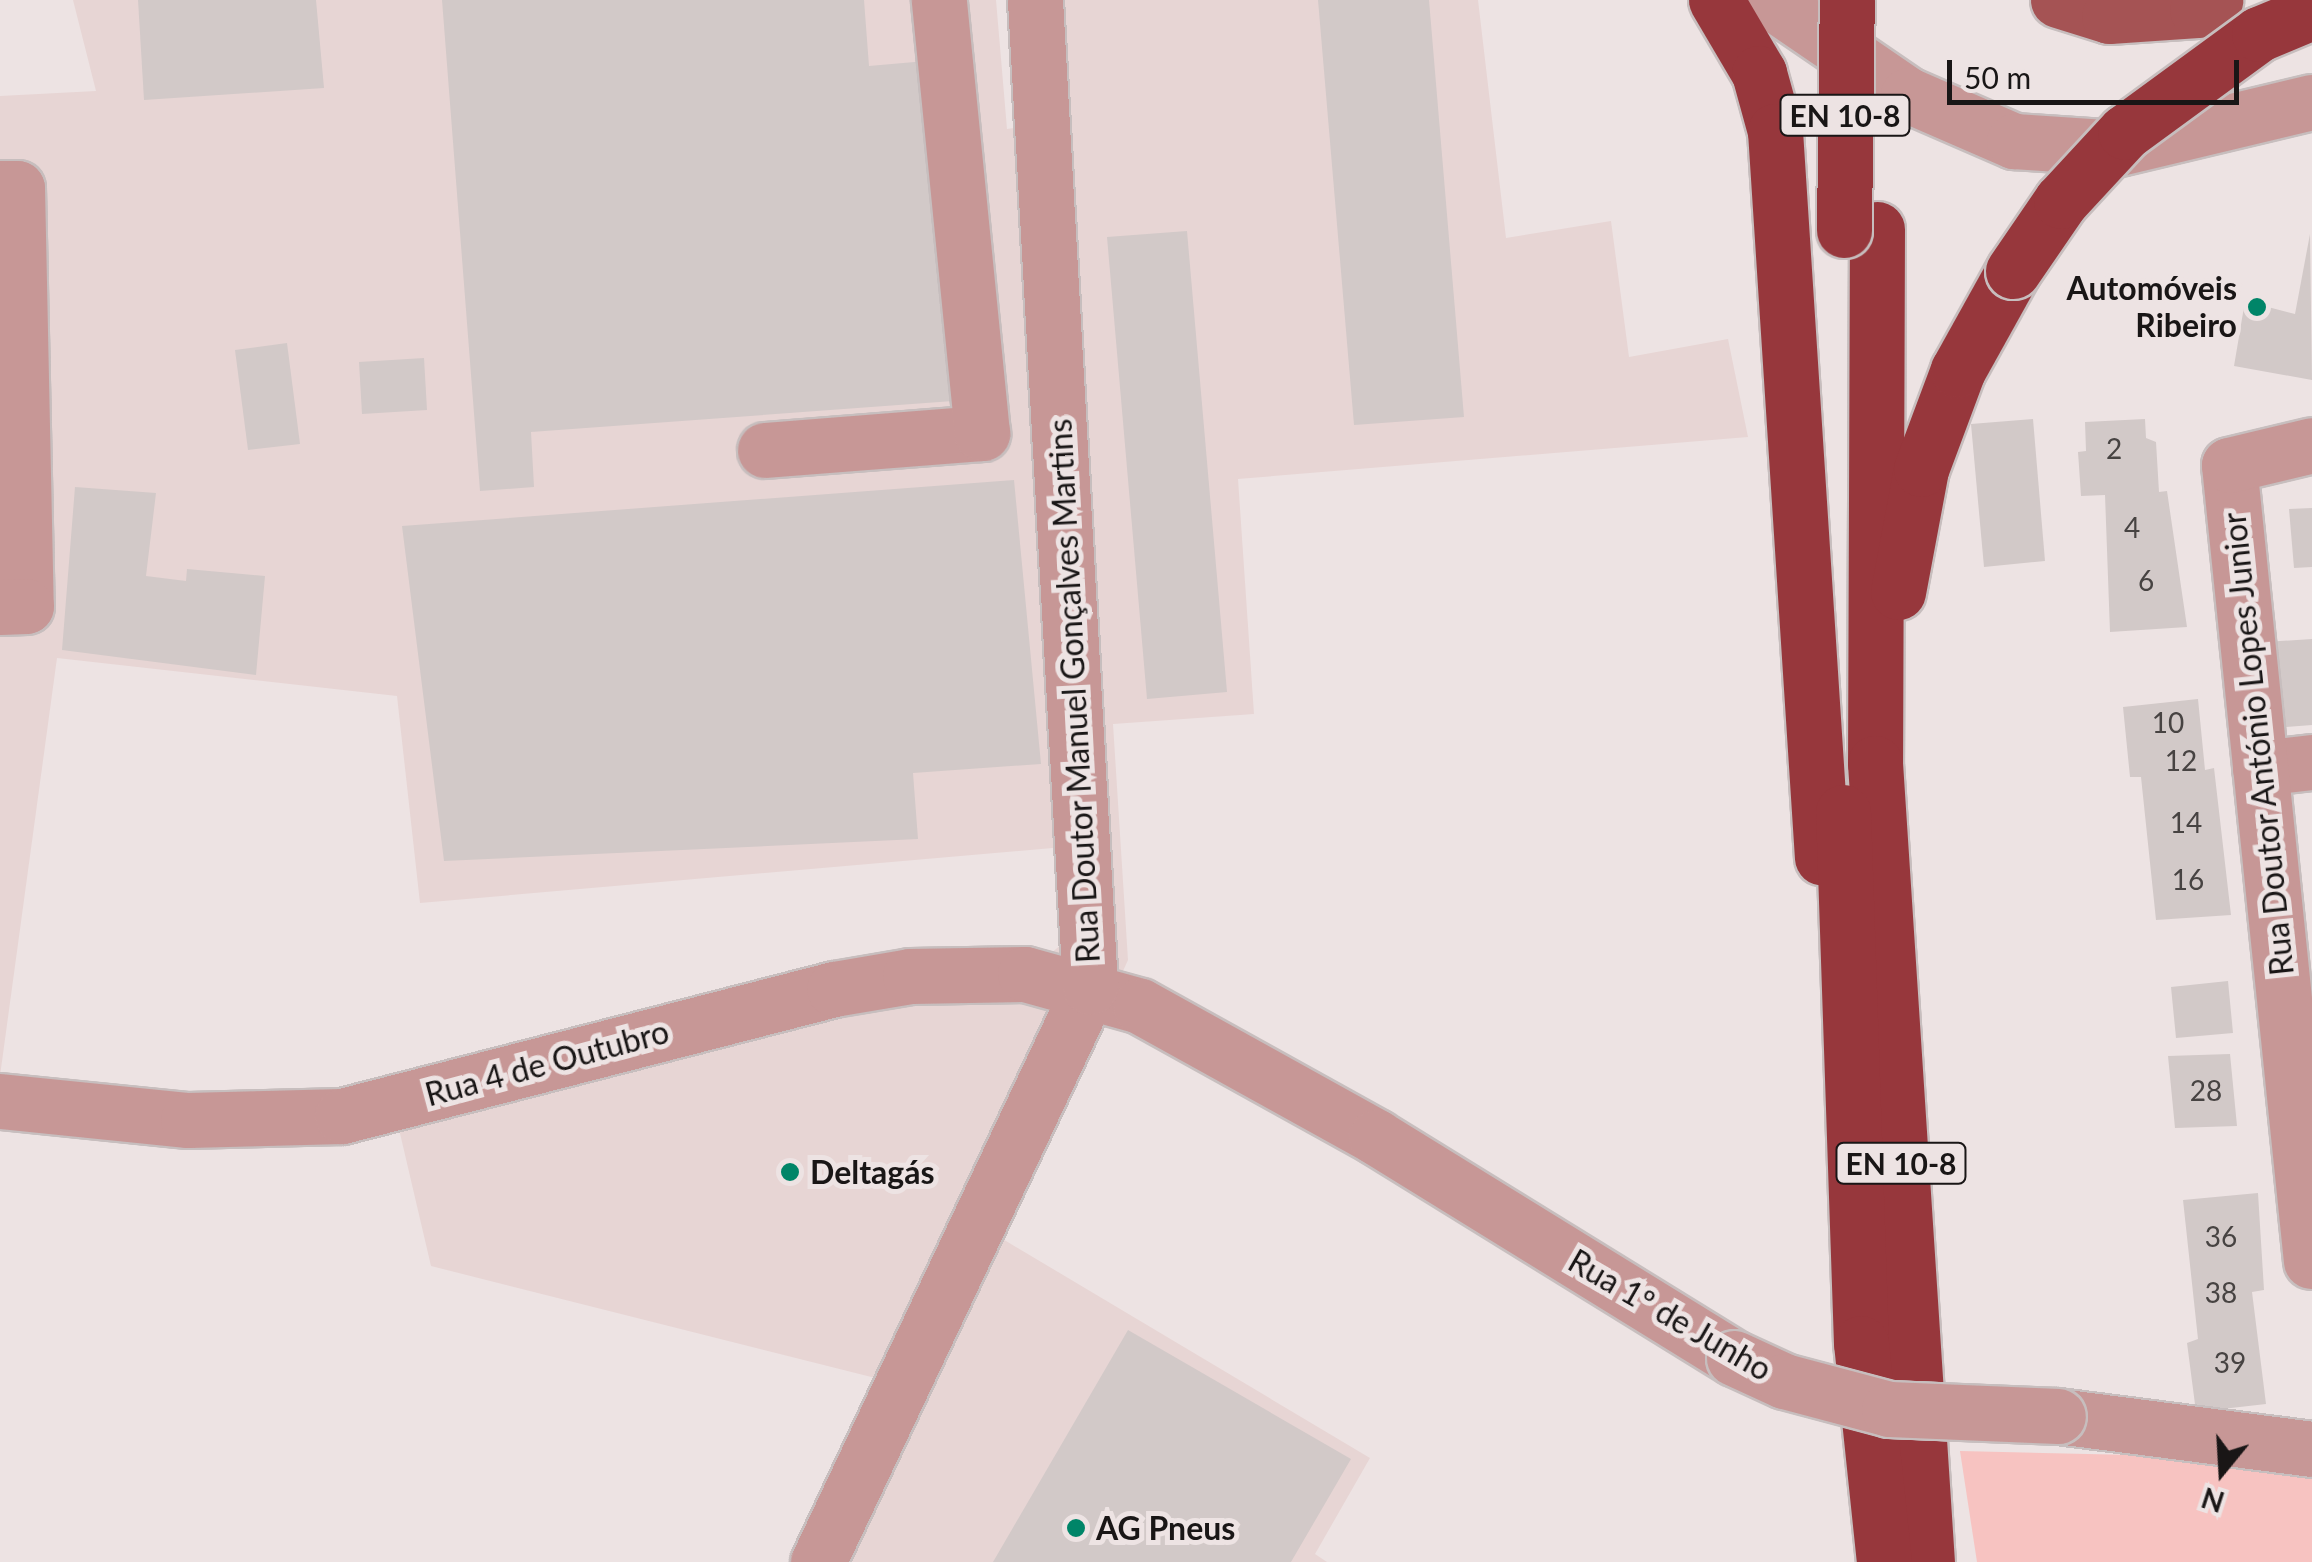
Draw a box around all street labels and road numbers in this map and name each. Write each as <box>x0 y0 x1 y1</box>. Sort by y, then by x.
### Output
road number: EN 10-8 <box>1778 90 1912 140</box>
street label: Rua Doutor Manuel Gonçalves Martins <box>1041 418 1107 964</box>
street label: Rua Doutor António Lopes Junior <box>2214 509 2302 979</box>
street label: Rua 4 de Outubro <box>421 1012 673 1114</box>
road number: EN 10-8 <box>1834 1138 1968 1188</box>
street label: Rua 1º de Junho <box>1561 1241 1779 1389</box>

